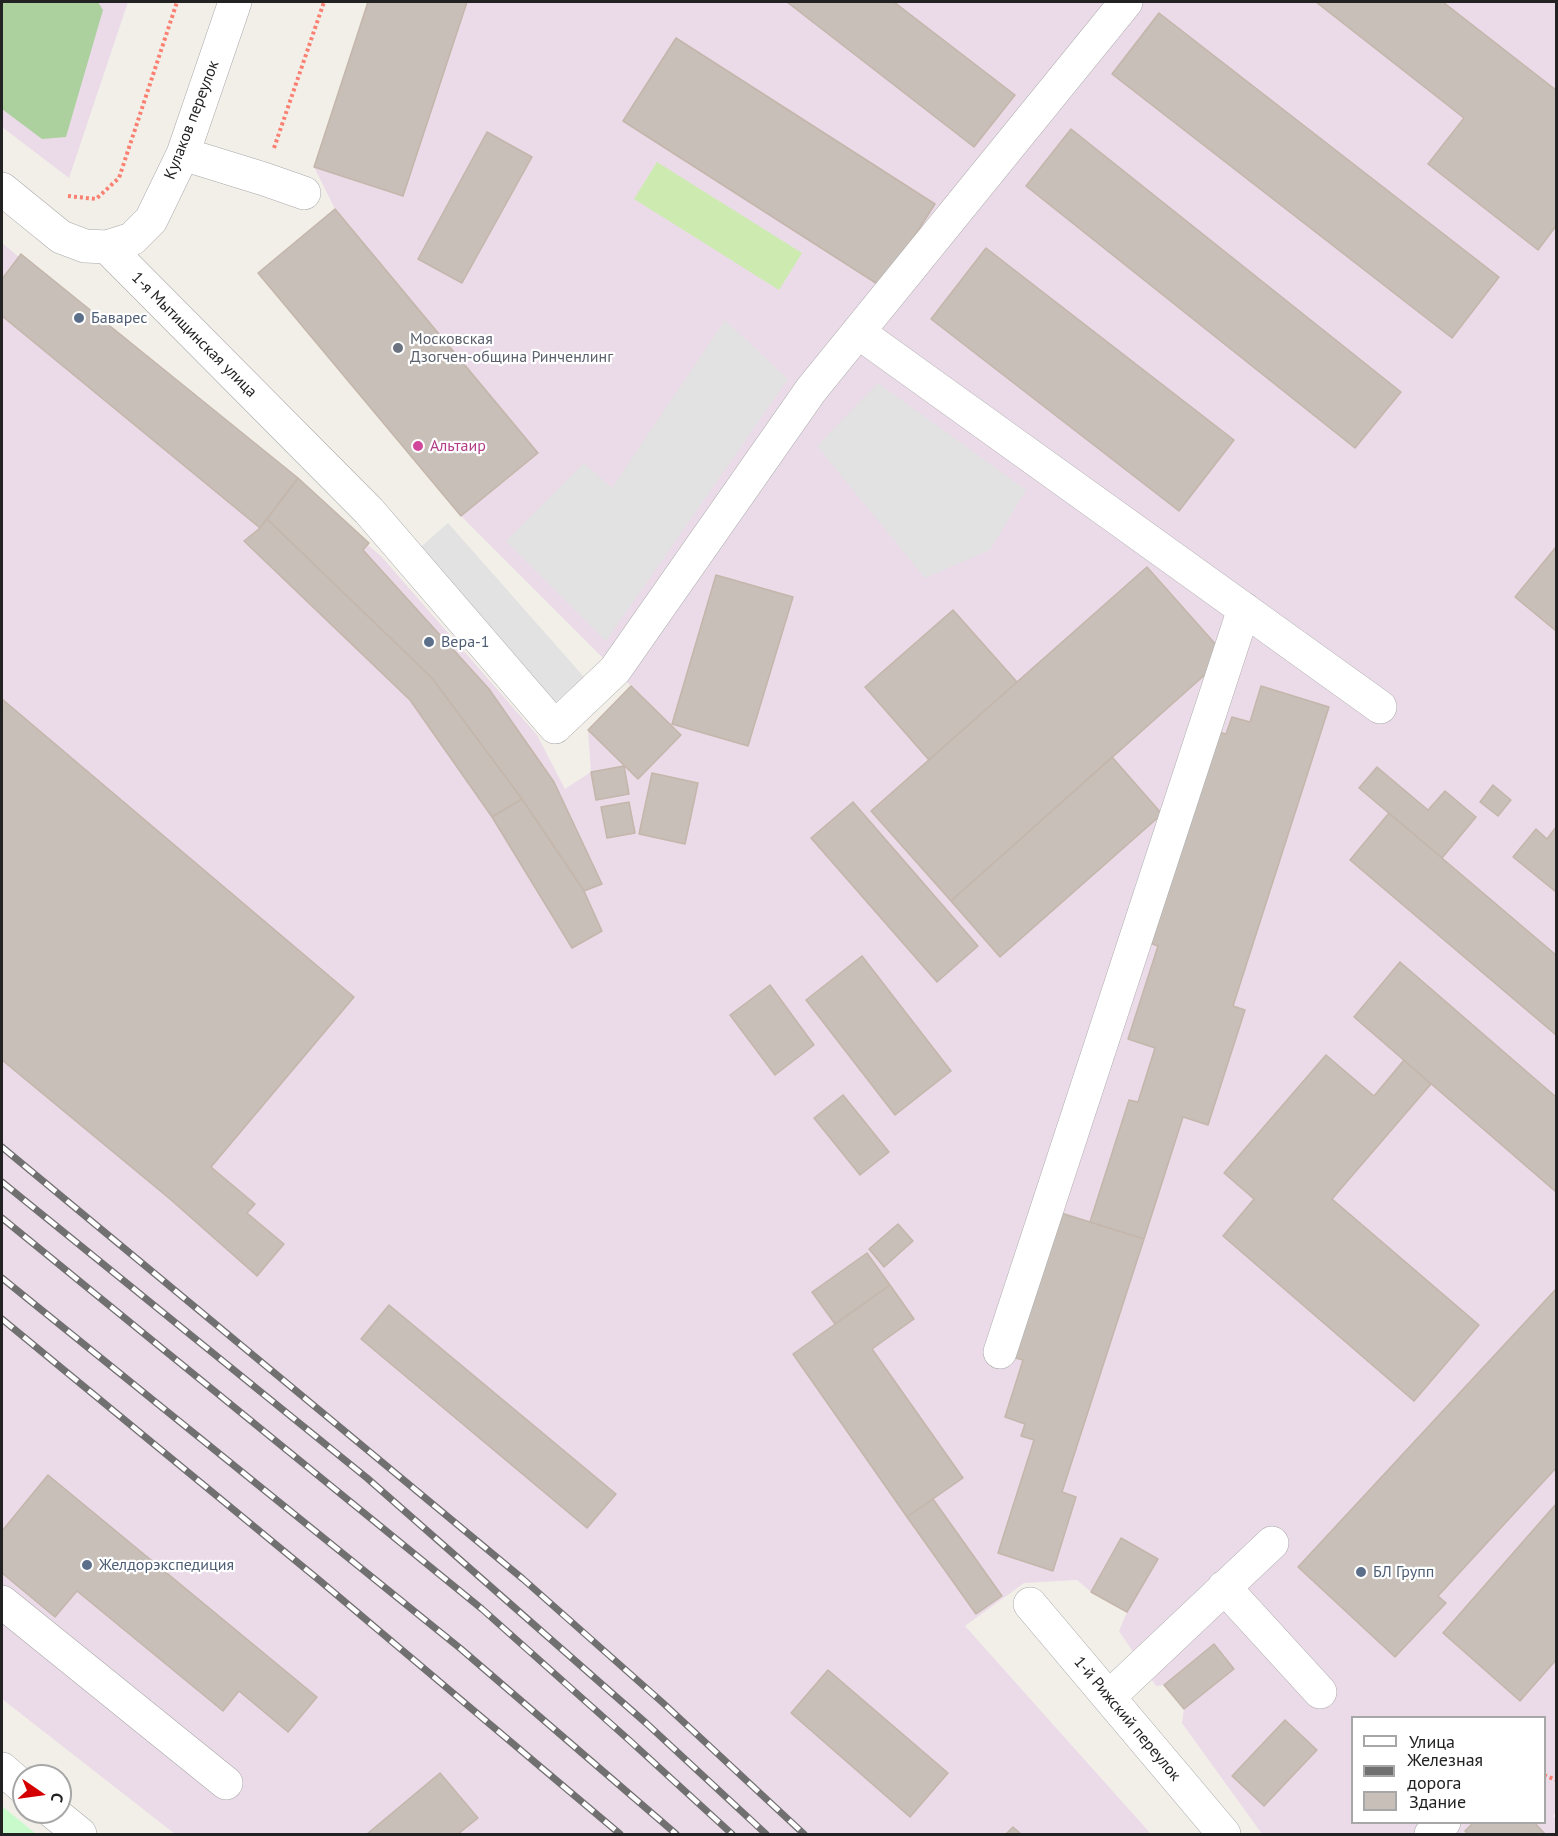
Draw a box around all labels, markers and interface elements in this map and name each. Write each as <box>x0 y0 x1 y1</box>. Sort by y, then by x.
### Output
street label: Кулаков переулок <box>160 58 224 182</box>
street label: 1-я Мытищинская улица <box>127 268 261 402</box>
place label: Баварес <box>91 308 147 328</box>
marker: Баварес <box>72 311 86 325</box>
place label: Московская Дзогчен-община Ринченлинг <box>410 329 613 367</box>
marker: Московская Дзогчен-община Ринченлинг <box>391 341 405 355</box>
place label: Альтаир <box>430 436 486 456</box>
marker: Альтаир <box>411 439 425 453</box>
place label: Вера-1 <box>441 632 490 652</box>
marker: Вера-1 <box>422 635 436 649</box>
place label: Желдорэкспедиция <box>99 1555 234 1575</box>
marker: Желдорэкспедиция <box>80 1558 94 1572</box>
place label: БЛ Групп <box>1373 1562 1434 1582</box>
marker: БЛ Групп <box>1354 1565 1368 1579</box>
street label: 1-й Рижский переулок <box>1069 1653 1185 1785</box>
legend <box>1351 1716 1546 1824</box>
text: Улица <box>1409 1730 1455 1753</box>
text: Железная дорога <box>1407 1748 1483 1794</box>
north arrow <box>12 1764 72 1824</box>
text: Здание <box>1409 1790 1466 1813</box>
text: С <box>47 1791 68 1804</box>

